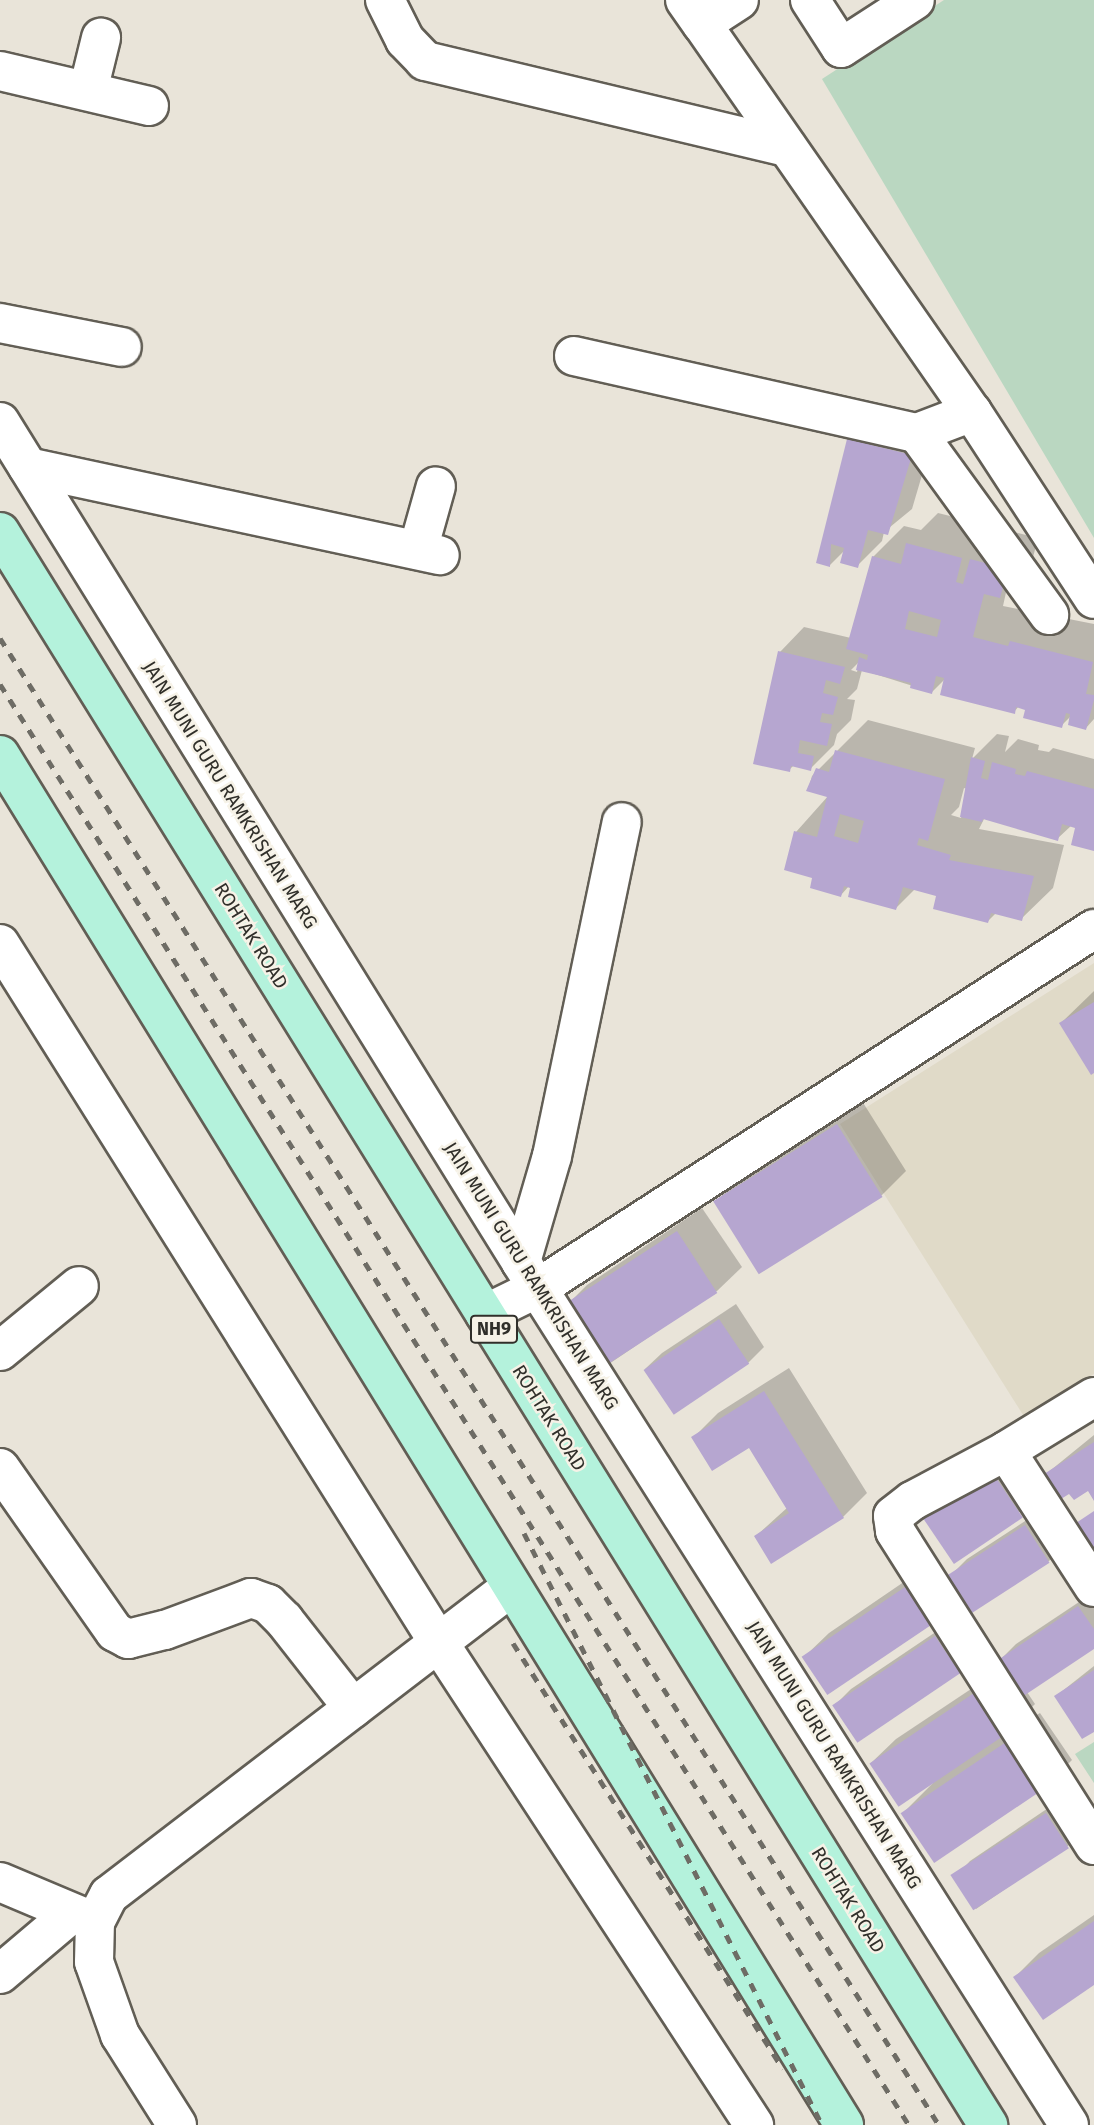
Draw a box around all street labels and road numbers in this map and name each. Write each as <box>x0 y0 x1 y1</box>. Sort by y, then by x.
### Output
street label: JAIN MUNI GURU RAMKRISHAN MARG <box>138 657 322 933</box>
street label: ROHTAK ROAD <box>209 879 293 993</box>
street label: JAIN MUNI GURU RAMKRISHAN MARG <box>439 1138 623 1414</box>
road number: NH9 <box>470 1314 518 1344</box>
street label: ROHTAK ROAD <box>507 1361 591 1475</box>
street label: JAIN MUNI GURU RAMKRISHAN MARG <box>742 1617 926 1893</box>
street label: ROHTAK ROAD <box>806 1843 890 1957</box>

